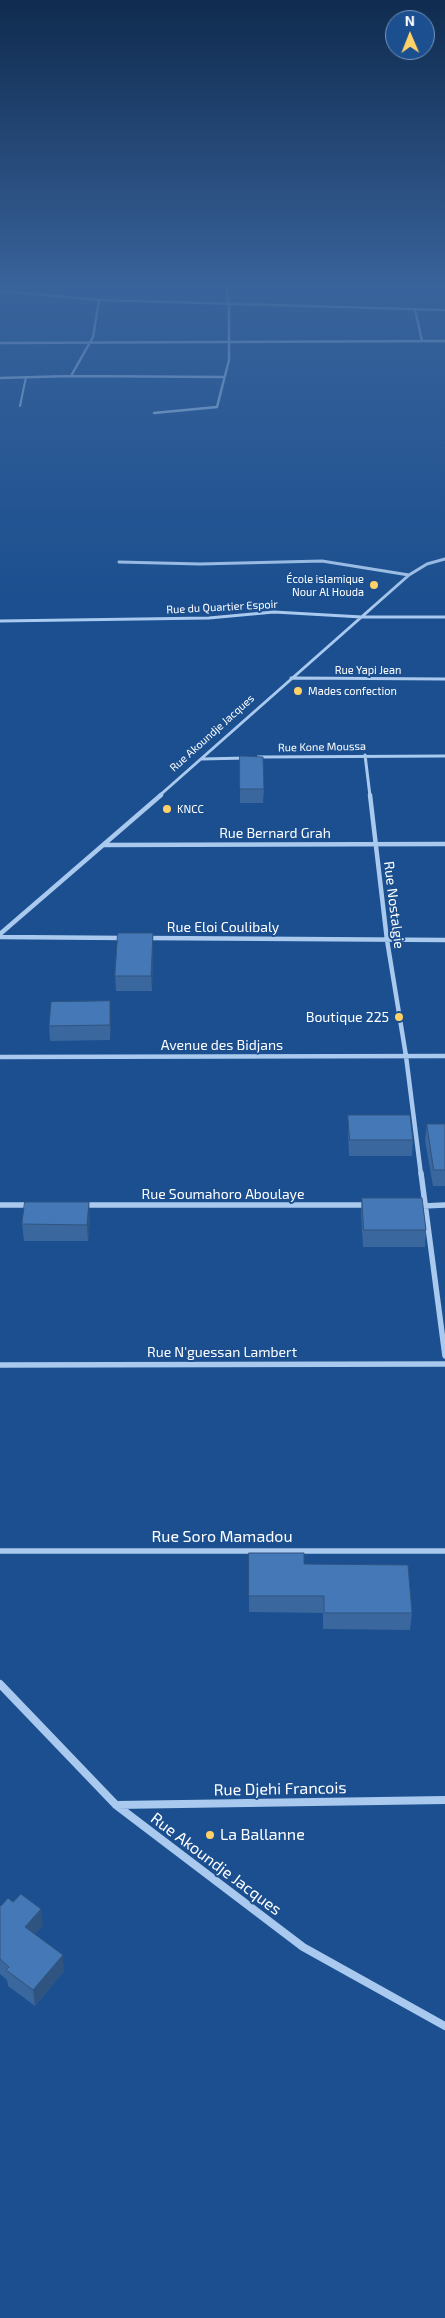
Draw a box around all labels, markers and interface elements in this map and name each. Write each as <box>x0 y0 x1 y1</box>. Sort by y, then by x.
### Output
north arrow <box>385 10 435 60</box>
text: N <box>405 12 415 29</box>
place label: École islamique Nour Al Houda <box>286 572 364 598</box>
marker: École islamique Nour Al Houda <box>368 579 380 591</box>
street label: Rue du Quartier Espoir <box>166 597 278 617</box>
street label: Rue Yapi Jean <box>335 663 401 677</box>
place label: Mades confection <box>308 684 397 698</box>
marker: Mades confection <box>292 685 304 697</box>
street label: Rue Akoundje Jacques <box>167 692 257 774</box>
street label: Rue Kone Moussa <box>278 740 366 754</box>
place label: KNCC <box>177 802 204 816</box>
marker: KNCC <box>161 803 173 815</box>
street label: Rue Bernard Grah <box>219 825 331 841</box>
street label: Rue Nostalgie <box>380 860 408 950</box>
street label: Rue Eloi Coulibaly <box>167 919 279 935</box>
place label: Boutique 225 <box>306 1009 389 1025</box>
marker: Boutique 225 <box>393 1011 405 1023</box>
street label: Avenue des Bidjans <box>161 1037 283 1053</box>
street label: Rue Soumahoro Aboulaye <box>142 1186 304 1202</box>
street label: Rue N'guessan Lambert <box>147 1344 297 1360</box>
street label: Rue Soro Mamadou <box>151 1527 293 1547</box>
street label: Rue Djehi Francois <box>213 1778 347 1800</box>
street label: Rue Akoundje Jacques <box>147 1809 285 1919</box>
place label: La Ballanne <box>220 1825 305 1845</box>
marker: La Ballanne <box>204 1829 216 1841</box>

